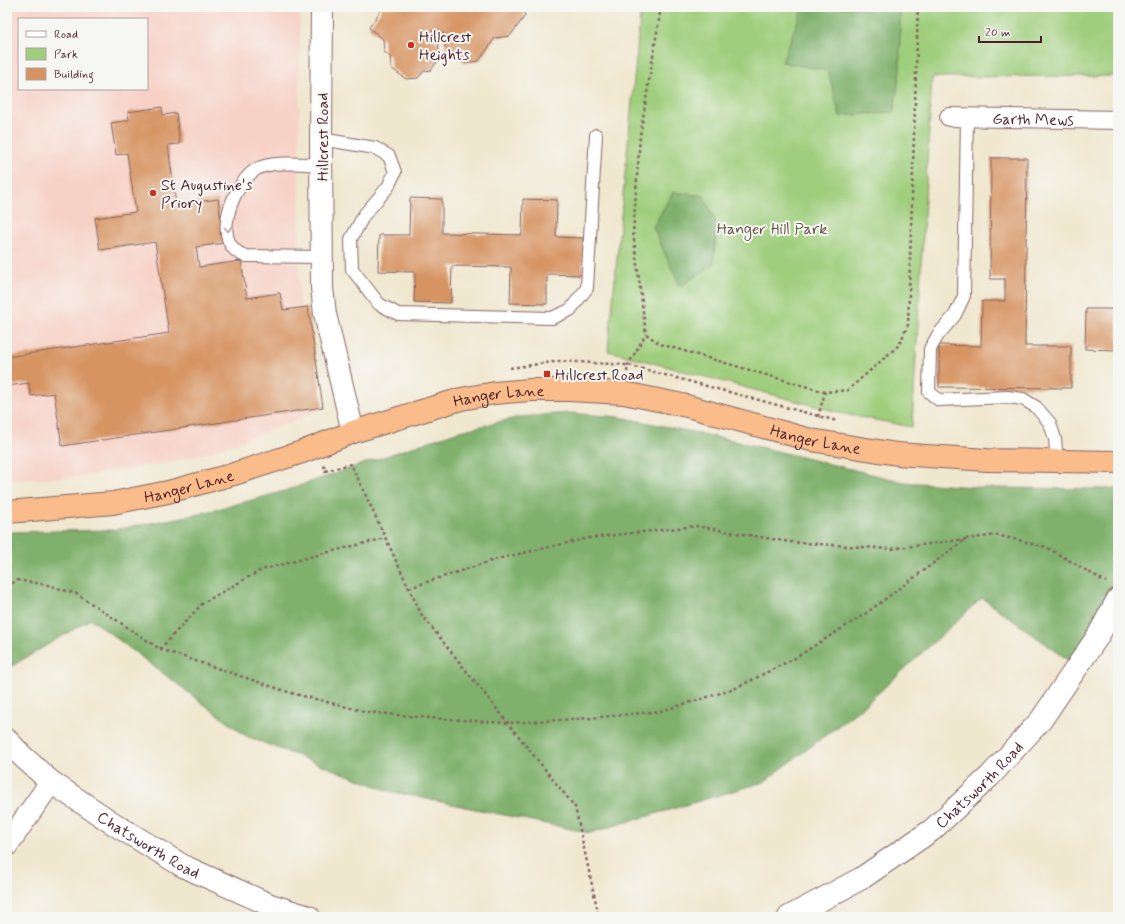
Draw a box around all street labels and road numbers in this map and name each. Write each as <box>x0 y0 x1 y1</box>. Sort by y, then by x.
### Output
street label: Hillcrest Road <box>313 93 334 181</box>
street label: Garth Mews <box>992 109 1074 131</box>
street label: Hanger Lane <box>451 381 544 413</box>
street label: Hanger Lane <box>768 420 862 460</box>
street label: Hanger Lane <box>142 466 236 509</box>
street label: Chatsworth Road <box>931 737 1029 834</box>
street label: Chatsworth Road <box>93 807 203 884</box>

